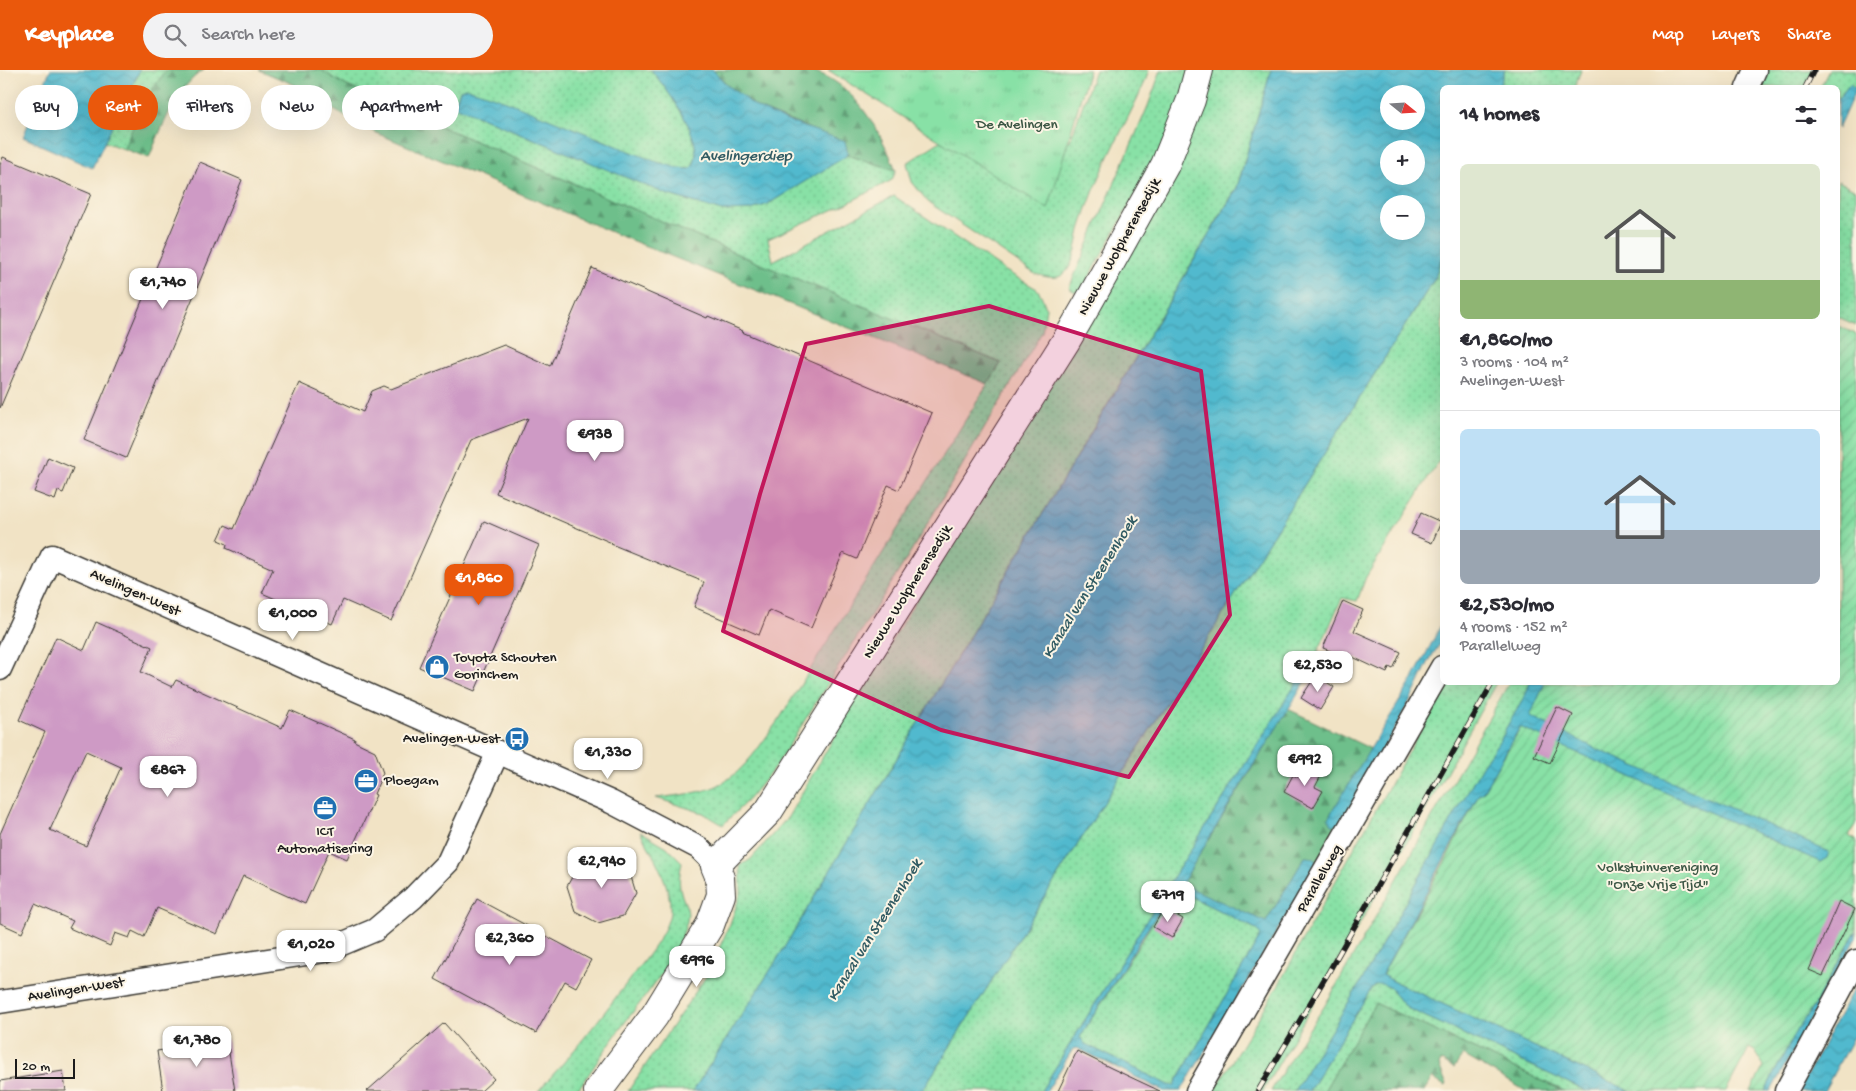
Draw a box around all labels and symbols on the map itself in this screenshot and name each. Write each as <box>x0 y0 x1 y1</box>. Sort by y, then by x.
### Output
north arrow <box>1380 85 1425 130</box>
park label: De Avelingen <box>975 116 1058 134</box>
water label: Avelingerdiep <box>700 148 793 167</box>
street label: Nieuwe Wolpherensedijk <box>1075 174 1166 319</box>
pin: €1,740 <box>122 268 204 310</box>
pin: €938 <box>565 420 625 462</box>
water label: Kanaal van Steenenhoek <box>1040 512 1143 663</box>
street label: Nieuwe Wolpherensedijk <box>859 521 957 662</box>
pin: €1,860 <box>438 564 520 606</box>
street label: Avelingen-West <box>87 565 185 622</box>
pin: €1,000 <box>252 598 334 641</box>
place label: Toyota Schouten Gorinchem <box>453 649 557 684</box>
pin: €2,530 <box>1277 650 1359 693</box>
shop icon: Toyota Schouten Gorinchem <box>424 654 450 680</box>
bus stop icon: Avelingen-West <box>504 726 530 752</box>
place label: Avelingen-West <box>403 730 502 748</box>
pin: €1,330 <box>567 738 649 780</box>
pin: €992 <box>1275 744 1335 787</box>
pin: €867 <box>138 756 198 798</box>
office icon: Ploegam <box>353 768 379 794</box>
place label: Ploegam <box>383 772 439 790</box>
office icon: ICT Automatisering <box>312 795 338 821</box>
place label: ICT Automatisering <box>277 823 373 858</box>
street label: Parallelweg <box>1293 842 1347 917</box>
pin: €2,940 <box>561 846 643 889</box>
water label: Kanaal van Steenenhoek <box>825 855 928 1006</box>
park label: Volkstuinvereniging "Onze Vrije Tijd" <box>1597 859 1718 894</box>
pin: €719 <box>1138 880 1198 923</box>
pin: €2,360 <box>469 924 551 966</box>
pin: €1,020 <box>270 930 352 972</box>
pin: €996 <box>667 946 727 988</box>
street label: Avelingen-West <box>27 973 127 1006</box>
pin: €1,780 <box>156 1026 238 1068</box>
scale bar <box>15 1056 75 1079</box>

